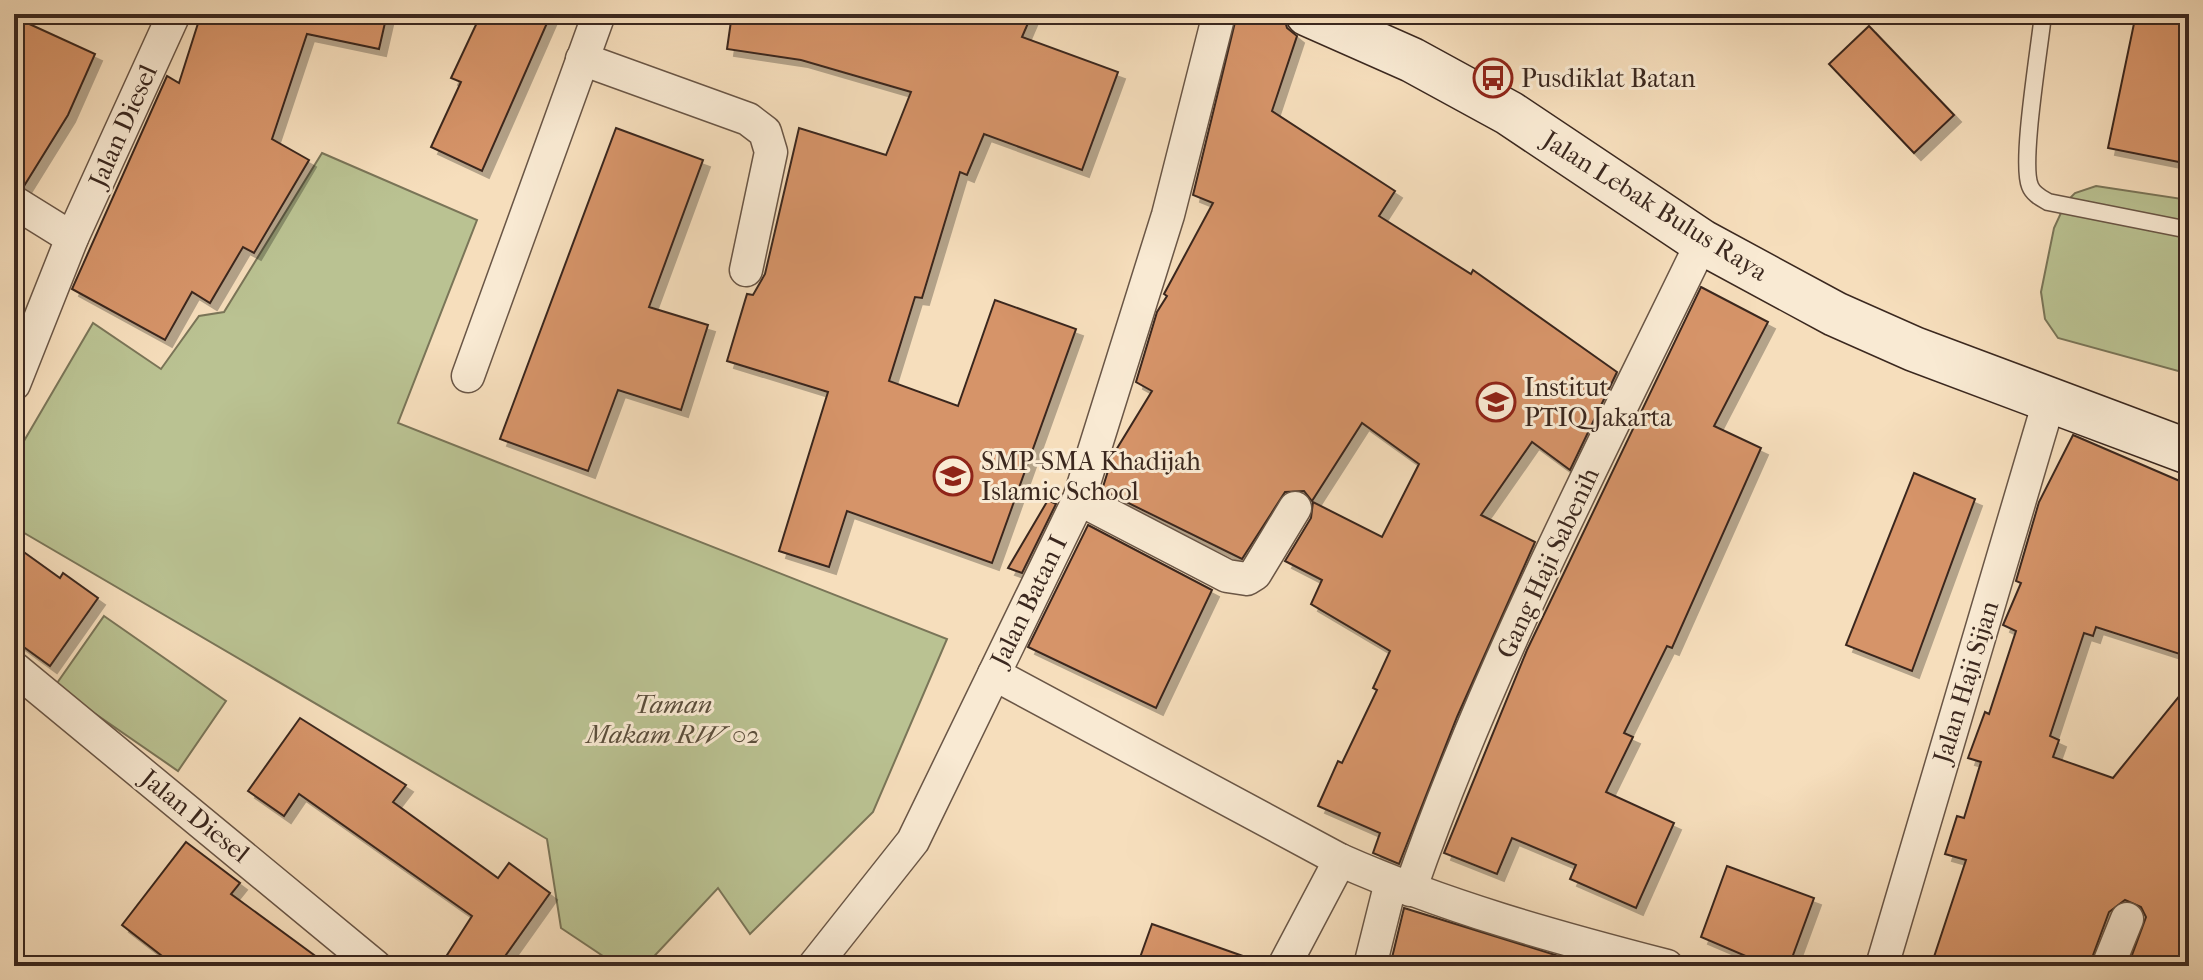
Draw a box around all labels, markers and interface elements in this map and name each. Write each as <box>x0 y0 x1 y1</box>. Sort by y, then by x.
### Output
bus stop icon: Pusdiklat Batan <box>1472 57 1514 99</box>
street label: Jalan Diesel <box>81 60 164 194</box>
place label: Pusdiklat Batan <box>1521 63 1696 94</box>
street label: Jalan Lebak Bulus Raya <box>1535 123 1774 288</box>
place label: Institut PTIQ Jakarta <box>1524 372 1673 433</box>
school or university icon: Institut PTIQ Jakarta <box>1475 381 1517 423</box>
place label: SMP-SMA Khadijah Islamic School <box>981 446 1201 507</box>
school or university icon: SMP-SMA Khadijah Islamic School <box>932 455 974 497</box>
street label: Gang Haji Sabenih <box>1490 462 1606 663</box>
street label: Jalan Batan I <box>983 530 1074 673</box>
street label: Jalan Haji Sijan <box>1926 597 2005 769</box>
park label: Taman Makam RW 02 <box>584 689 760 750</box>
street label: Jalan Diesel <box>133 762 256 869</box>

